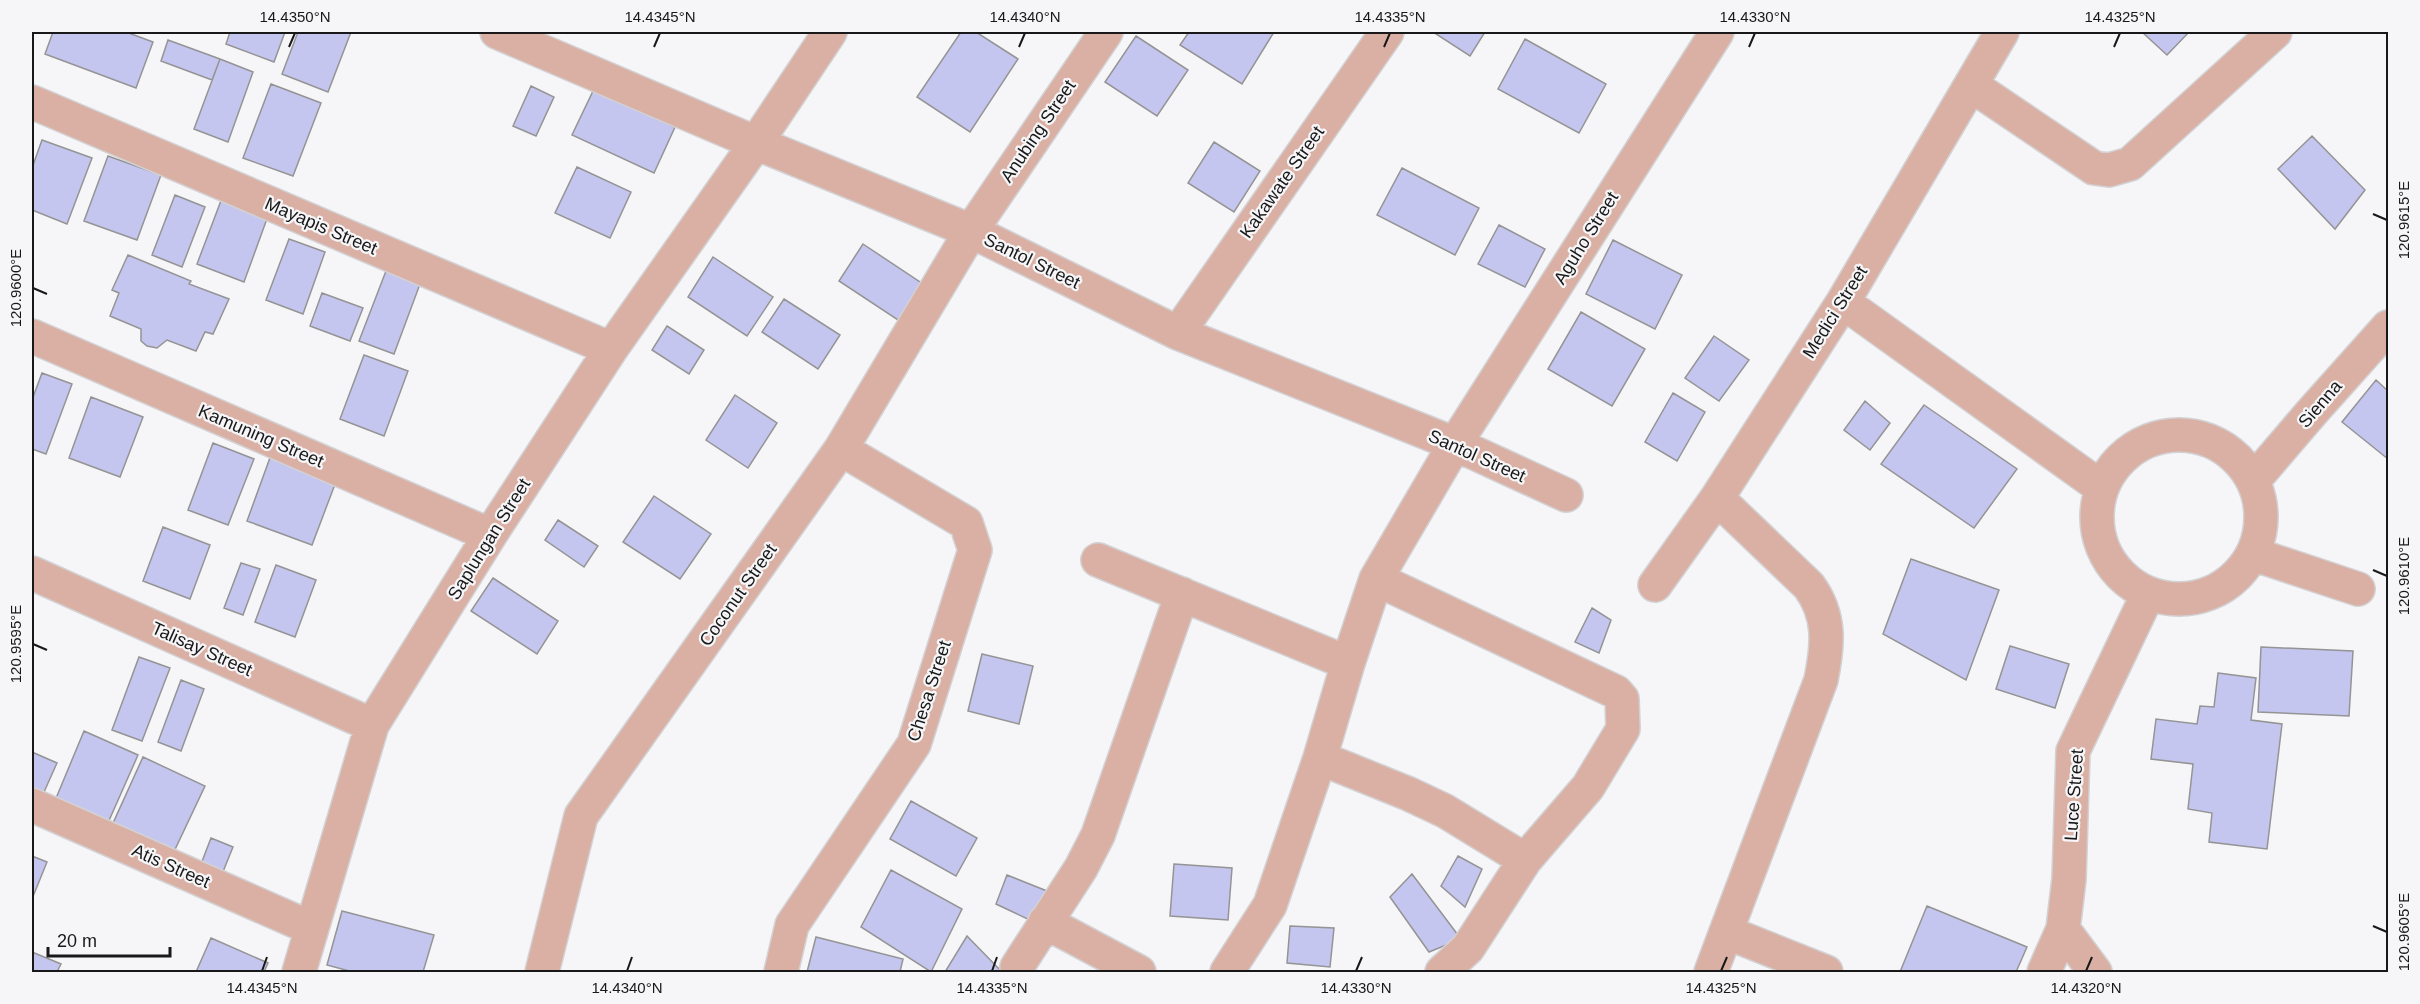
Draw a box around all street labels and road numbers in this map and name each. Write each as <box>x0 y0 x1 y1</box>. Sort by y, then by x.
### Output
street label: Anubing Street <box>996 76 1080 186</box>
street label: Kakawate Street <box>1236 122 1328 242</box>
street label: Aguho Street <box>1550 188 1622 288</box>
street label: Mayapis Street <box>262 193 380 259</box>
street label: Santol Street <box>981 229 1083 293</box>
street label: Medici Street <box>1799 262 1871 362</box>
street label: Sienna <box>2294 376 2347 432</box>
street label: Kamuning Street <box>195 401 327 471</box>
street label: Santol Street <box>1425 426 1529 486</box>
street label: Saplungan Street <box>444 475 534 603</box>
street label: Coconut Street <box>695 540 781 650</box>
street label: Talisay Street <box>149 618 255 680</box>
street label: Chesa Street <box>903 638 955 744</box>
street label: Luce Street <box>2061 748 2087 842</box>
street label: Atis Street <box>129 840 213 892</box>

